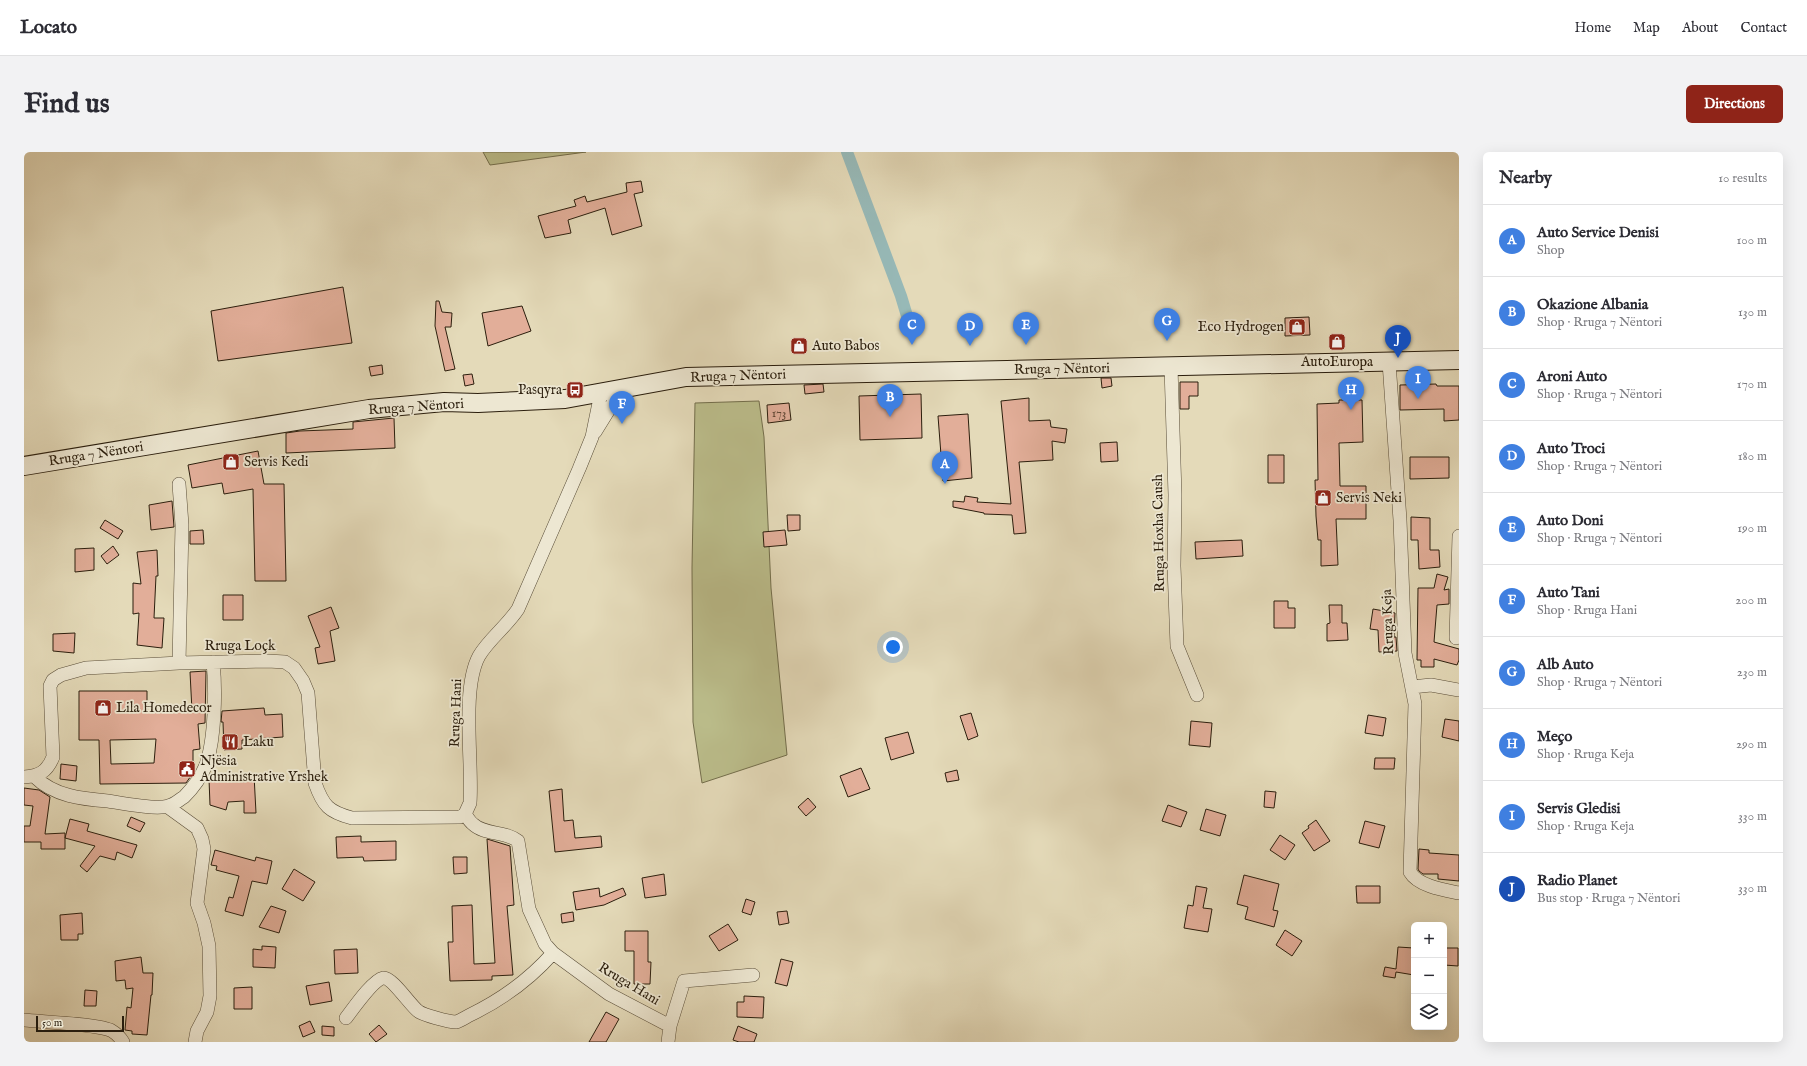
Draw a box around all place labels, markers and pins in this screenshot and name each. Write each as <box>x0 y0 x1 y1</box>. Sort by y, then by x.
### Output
pin: G <box>1154 308 1180 341</box>
pin: C <box>899 312 925 345</box>
pin: E <box>1013 312 1039 345</box>
pin: D <box>957 313 983 346</box>
shop icon: Eco Hydrogen <box>1287 317 1307 337</box>
place label: Eco Hydrogen <box>1198 318 1285 336</box>
pin: J <box>1385 325 1411 358</box>
shop icon: AutoEuropa <box>1327 332 1347 352</box>
shop icon: Auto Babos <box>789 336 809 356</box>
place label: Auto Babos <box>811 337 879 355</box>
place label: AutoEuropa <box>1300 353 1374 371</box>
pin: I <box>1405 366 1431 399</box>
pin: H <box>1338 377 1364 410</box>
bus stop icon: Pasqyra <box>565 380 585 400</box>
place label: Pasqyra <box>518 381 563 399</box>
pin: B <box>877 384 903 417</box>
pin: F <box>609 391 635 424</box>
pin: A <box>932 451 958 484</box>
shop icon: Servis Kedi <box>221 452 241 472</box>
place label: Servis Kedi <box>244 453 309 471</box>
shop icon: Servis Neki <box>1313 488 1333 508</box>
place label: Servis Neki <box>1336 489 1402 507</box>
shop icon: Lila Homedecor <box>93 698 113 718</box>
place label: Lila Homedecor <box>116 699 212 717</box>
restaurant icon: Laku <box>220 732 240 752</box>
place label: Laku <box>243 733 274 751</box>
place label: Njësia Administrative Yrshek <box>199 752 329 786</box>
public building icon: Njësia Administrative Yrshek <box>177 759 197 779</box>

